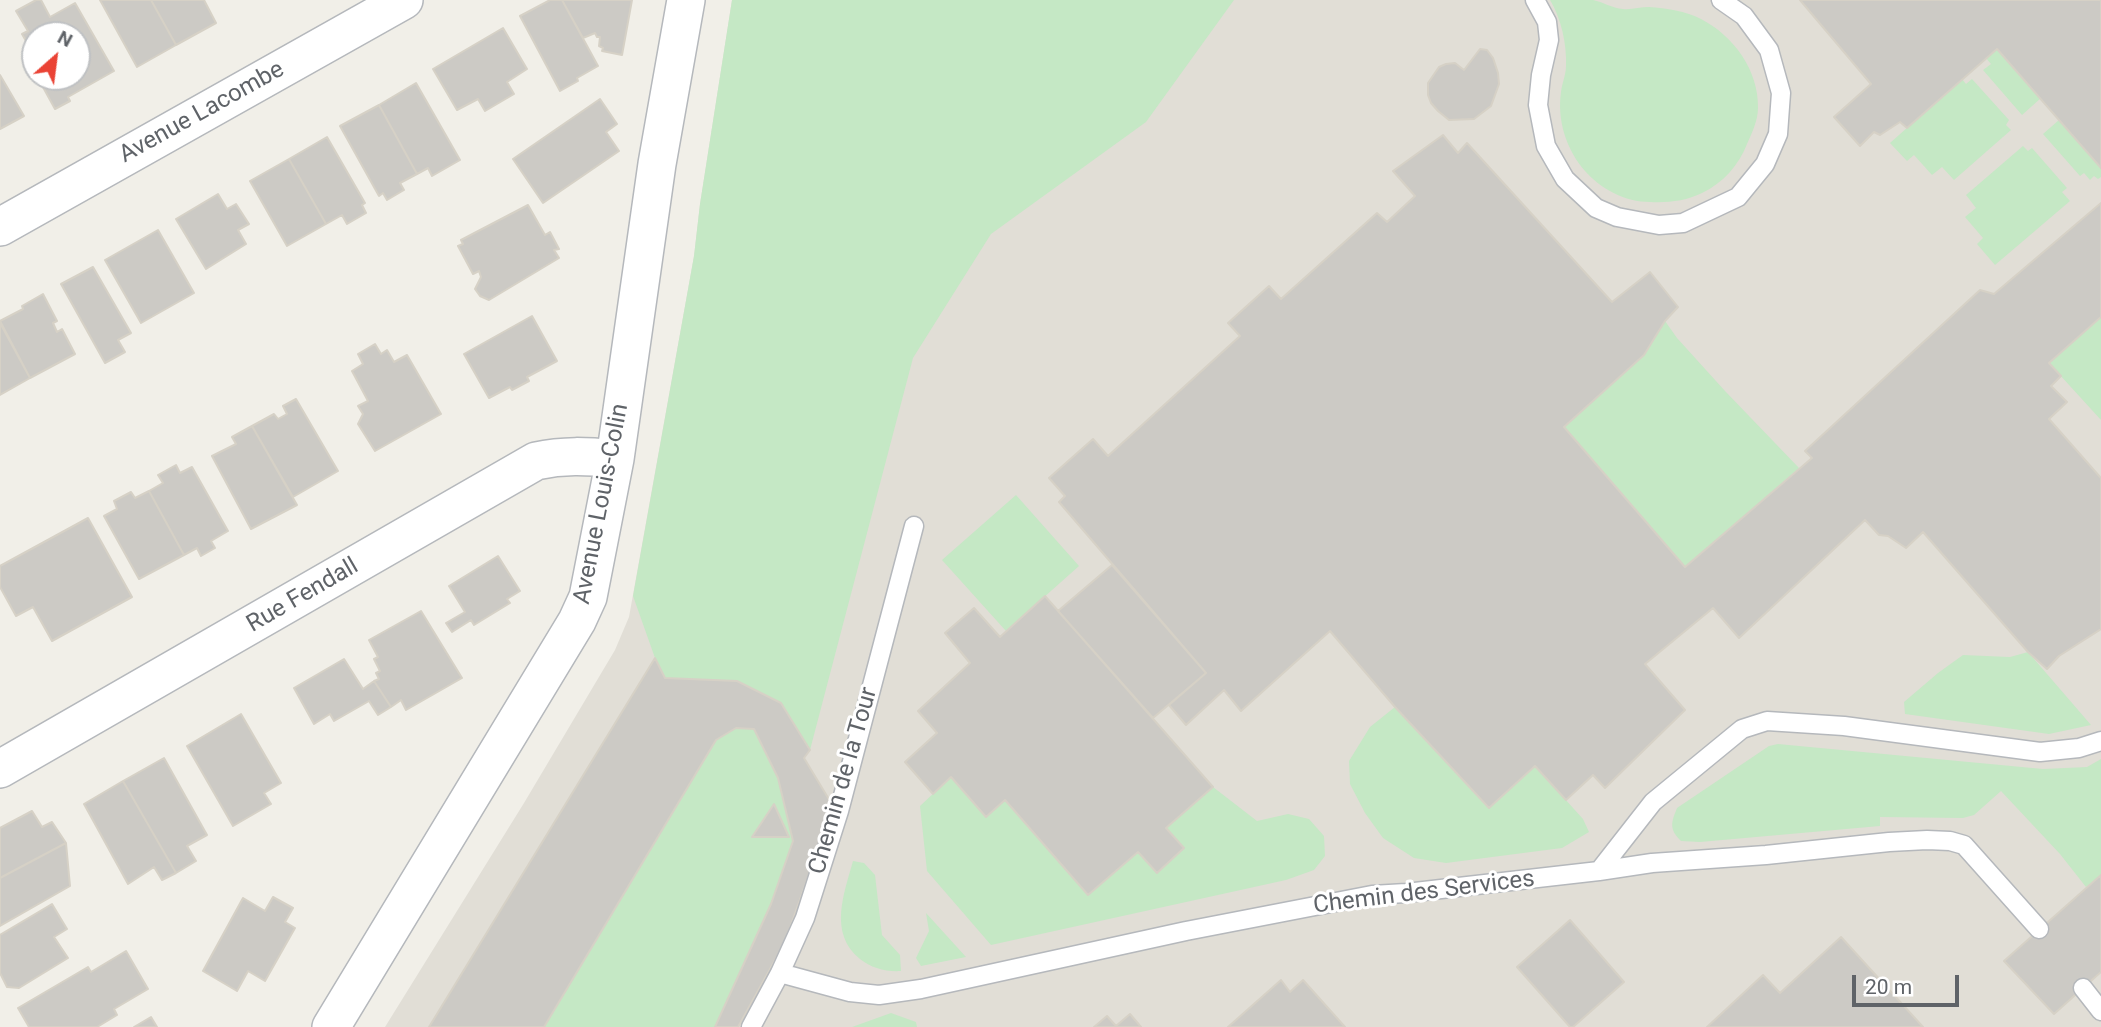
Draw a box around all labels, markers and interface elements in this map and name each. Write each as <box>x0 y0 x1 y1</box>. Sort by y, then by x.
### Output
north arrow <box>21 21 91 91</box>
text: N <box>54 25 76 52</box>
street label: Avenue Lacombe <box>115 56 289 170</box>
street label: Avenue Louis-Colin <box>568 401 636 607</box>
street label: Rue Fendall <box>242 553 364 639</box>
street label: Chemin de la Tour <box>804 684 884 878</box>
street label: Chemin des Services <box>1312 865 1536 921</box>
scale bar <box>1856 960 1963 1004</box>
text: 20 m <box>1865 975 1912 999</box>

